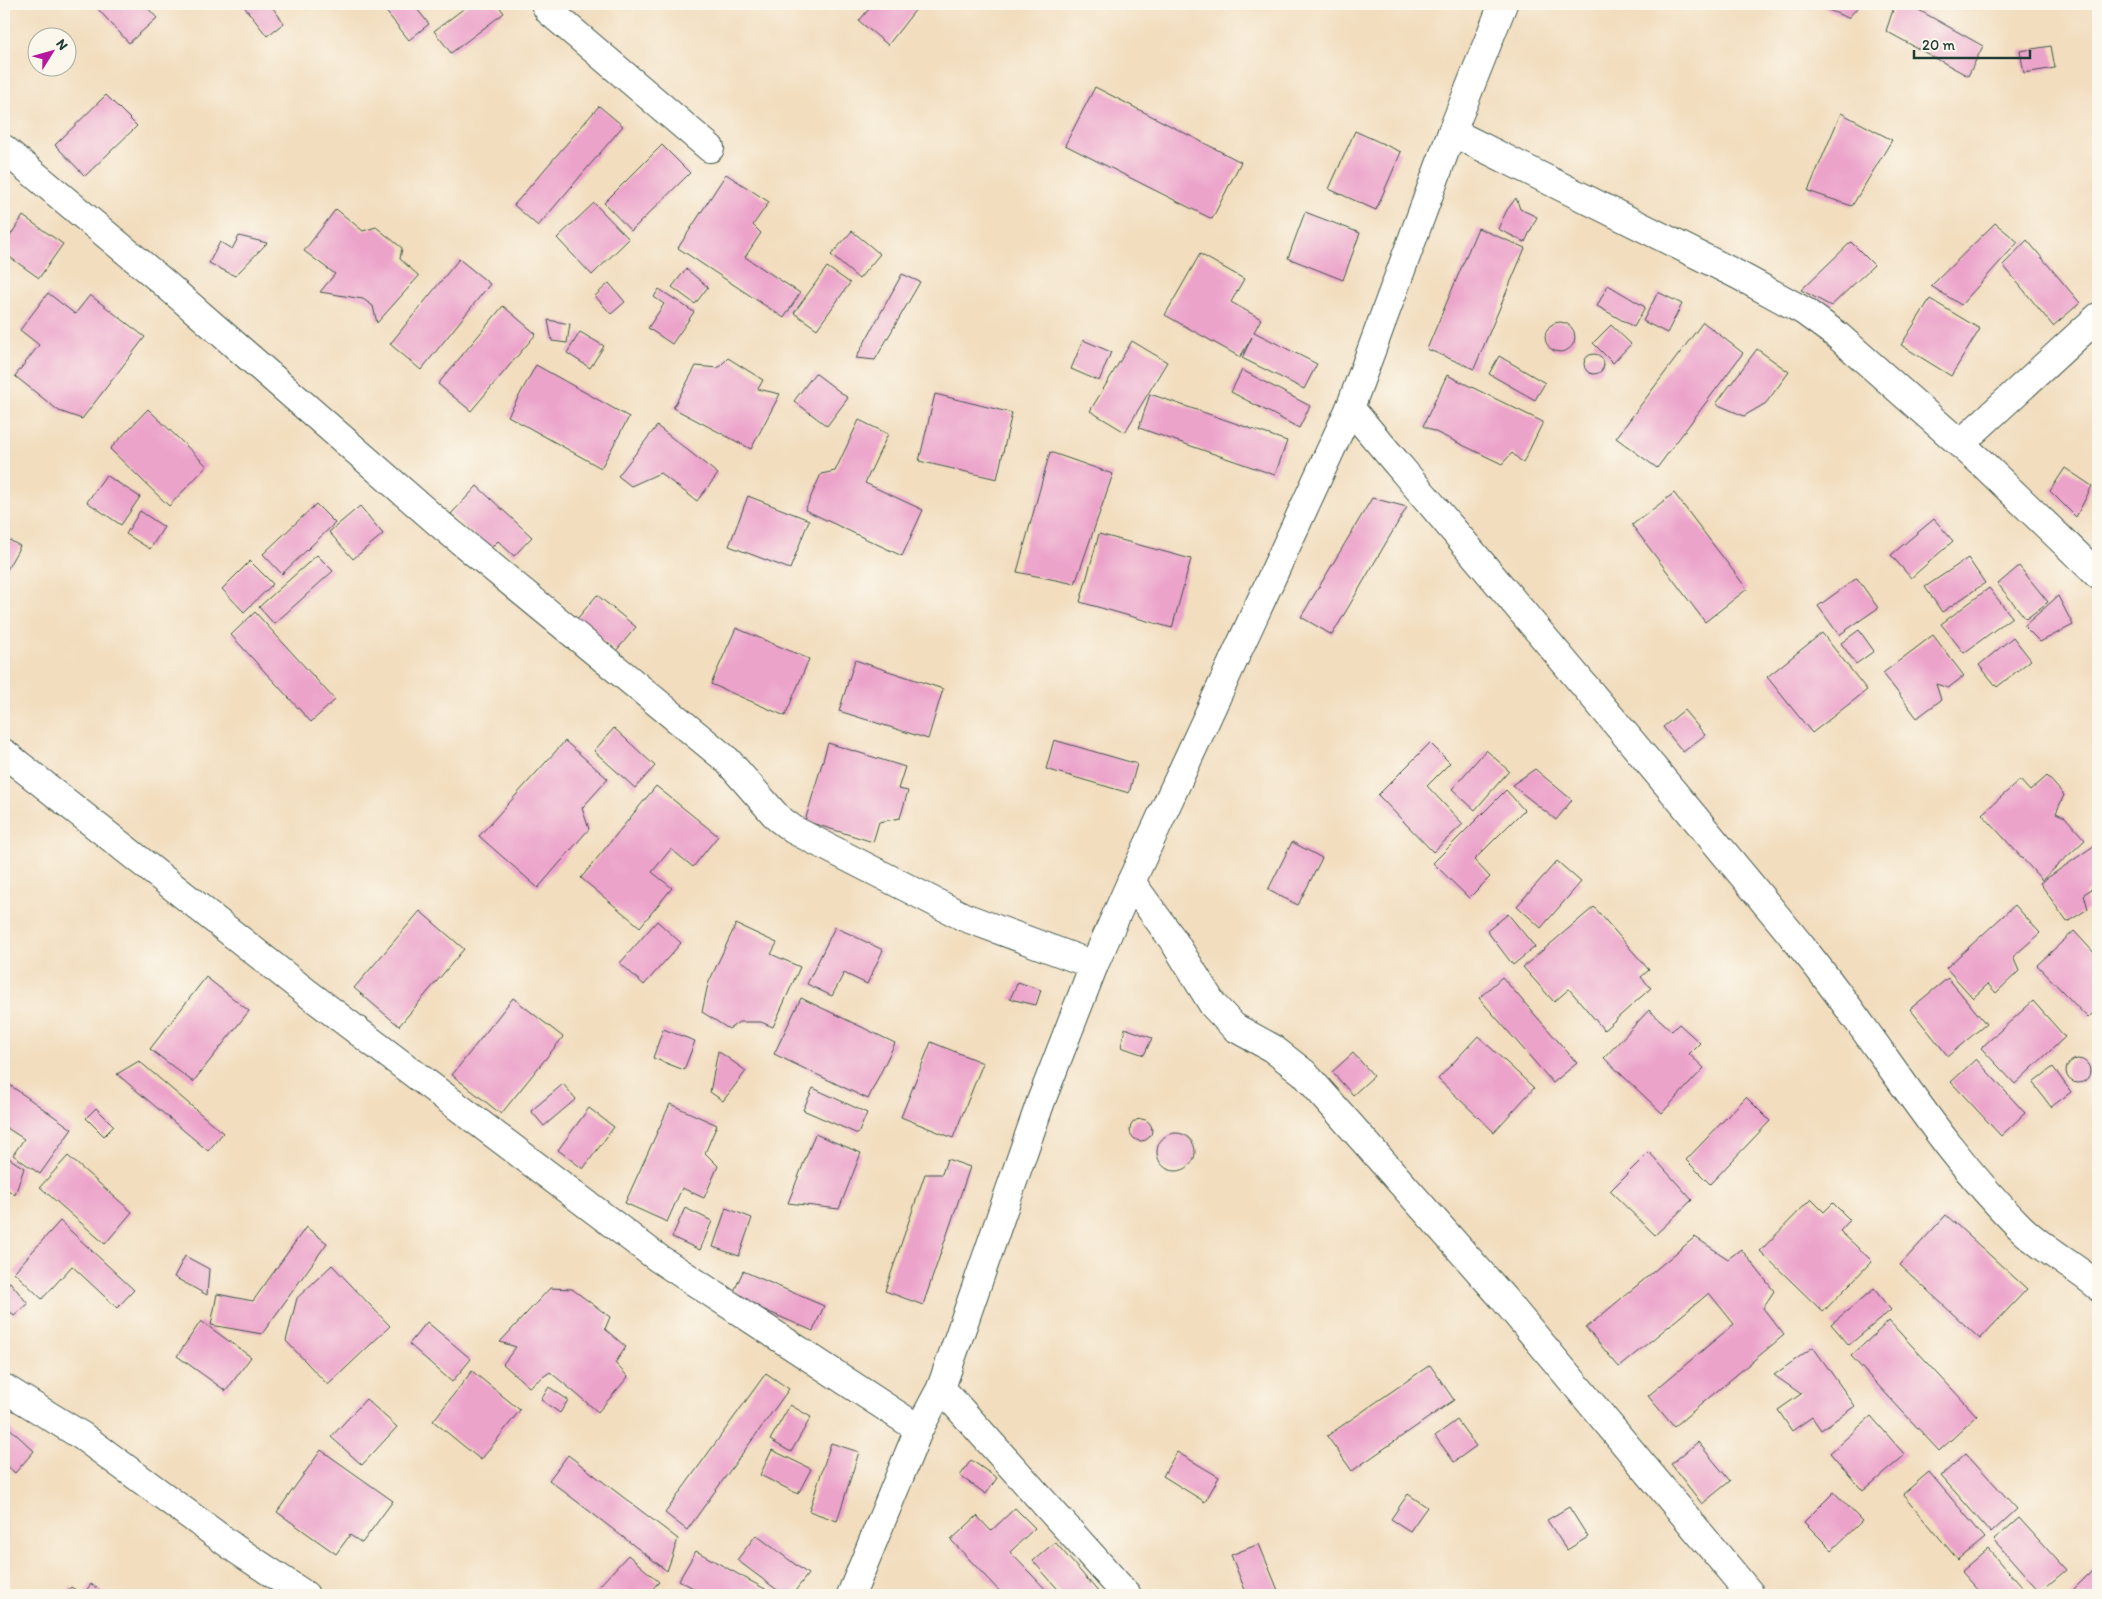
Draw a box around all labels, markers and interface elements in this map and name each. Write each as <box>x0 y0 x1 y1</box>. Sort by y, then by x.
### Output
north arrow <box>28 28 78 78</box>
scale bar <box>1914 28 2031 60</box>
text: N <box>52 36 72 53</box>
text: 20 m <box>1922 36 1956 54</box>

